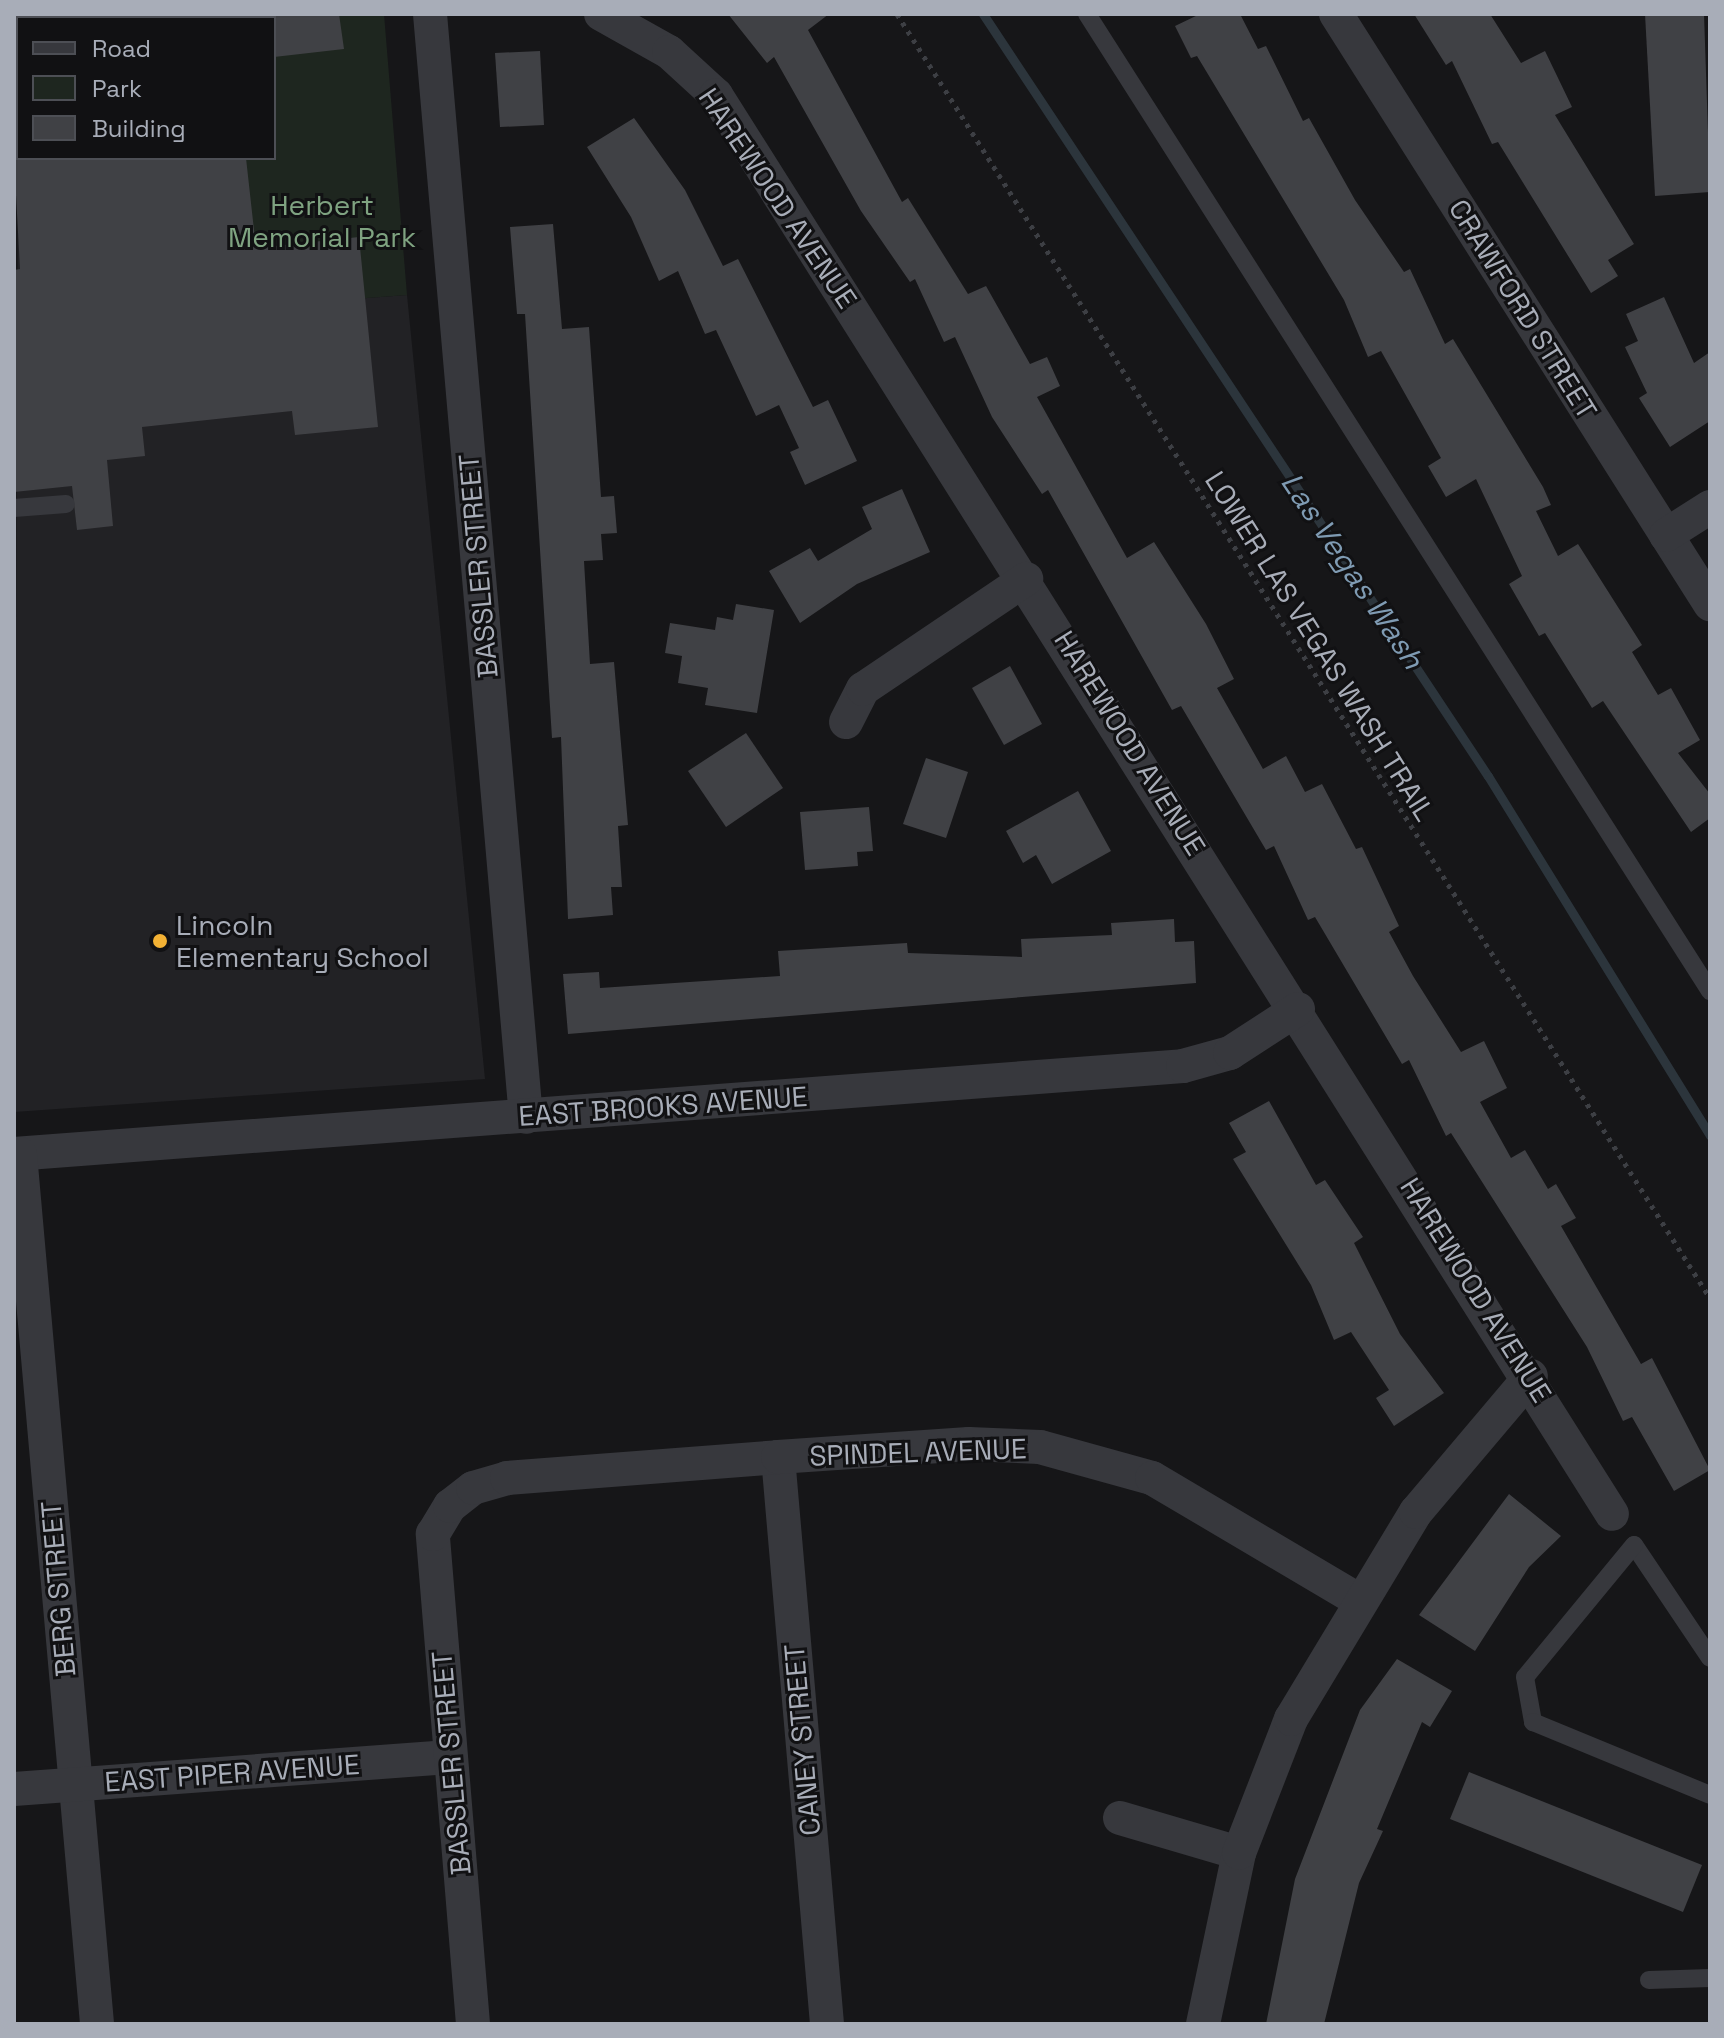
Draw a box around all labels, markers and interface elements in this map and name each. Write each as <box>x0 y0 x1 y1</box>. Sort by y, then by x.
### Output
legend <box>16 16 276 160</box>
text: Road <box>92 33 151 64</box>
text: Park <box>92 73 142 104</box>
street label: HAREWOOD AVENUE <box>692 81 864 315</box>
text: Building <box>92 113 186 144</box>
park label: Herbert Memorial Park <box>228 188 416 254</box>
street label: CRAWFORD STREET <box>1442 193 1604 425</box>
street label: BASSLER STREET <box>451 453 505 679</box>
street label: LOWER LAS VEGAS WASH TRAIL <box>1198 464 1442 828</box>
water label: Las Vegas Wash <box>1273 466 1431 676</box>
street label: HAREWOOD AVENUE <box>1047 624 1213 862</box>
place label: Lincoln Elementary School <box>176 908 429 974</box>
marker: Lincoln Elementary School <box>151 932 169 950</box>
street label: EAST BROOKS AVENUE <box>517 1079 809 1133</box>
street label: HAREWOOD AVENUE <box>1393 1171 1559 1409</box>
street label: SPINDEL AVENUE <box>808 1431 1028 1473</box>
street label: BERG STREET <box>34 1500 82 1678</box>
street label: CANEY STREET <box>777 1643 827 1837</box>
street label: BASSLER STREET <box>424 1650 478 1876</box>
street label: EAST PIPER AVENUE <box>103 1747 361 1799</box>

